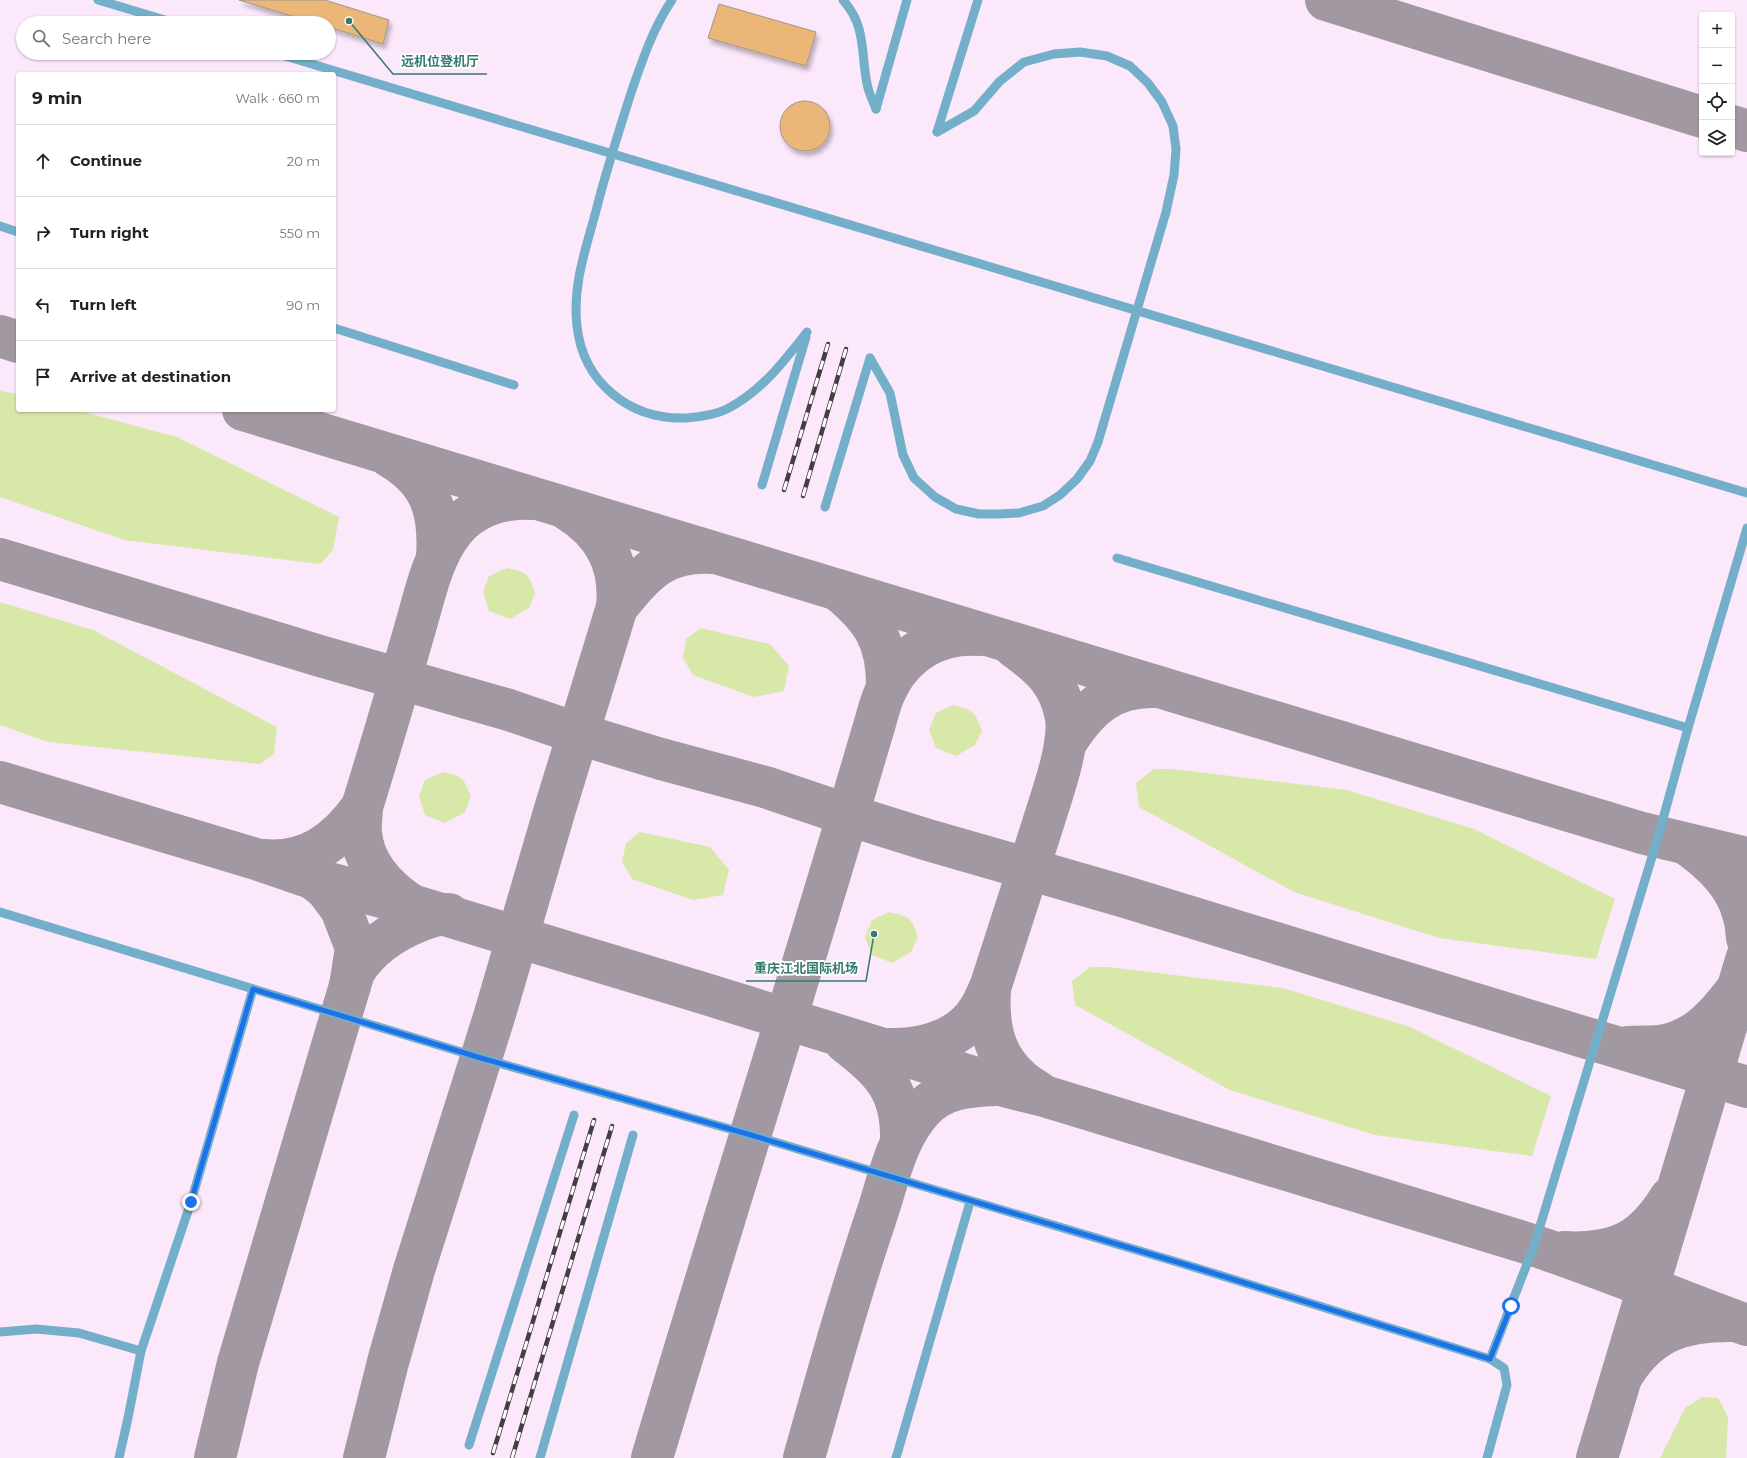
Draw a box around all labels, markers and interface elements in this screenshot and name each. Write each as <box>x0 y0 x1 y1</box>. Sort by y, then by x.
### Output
map controls <box>1699 12 1735 156</box>
button: + <box>1699 12 1735 48</box>
search box <box>16 16 336 60</box>
icon: search <box>30 27 52 49</box>
text: Search here <box>62 29 151 48</box>
button: − <box>1699 48 1735 84</box>
callout: 远机位登机厅 <box>393 49 487 74</box>
text: 远机位登机厅 <box>401 53 479 69</box>
button: locate <box>1699 84 1735 120</box>
text: 9 min <box>32 88 82 108</box>
text: Walk · 660 m <box>236 90 320 106</box>
button: layers <box>1699 120 1735 156</box>
icon: ahead <box>32 150 54 172</box>
text: Continue <box>70 151 142 170</box>
text: 20 m <box>287 153 320 169</box>
icon: right <box>32 222 54 244</box>
text: Turn right <box>70 223 149 242</box>
text: 550 m <box>280 225 320 241</box>
icon: left <box>32 294 54 316</box>
text: Turn left <box>70 295 137 314</box>
text: 90 m <box>286 297 320 313</box>
icon: arrive <box>32 366 54 388</box>
text: Arrive at destination <box>70 367 231 386</box>
callout: 重庆江北国际机场 <box>746 956 866 981</box>
text: 重庆江北国际机场 <box>754 960 858 976</box>
route end <box>182 1193 200 1211</box>
route start <box>1502 1297 1520 1315</box>

